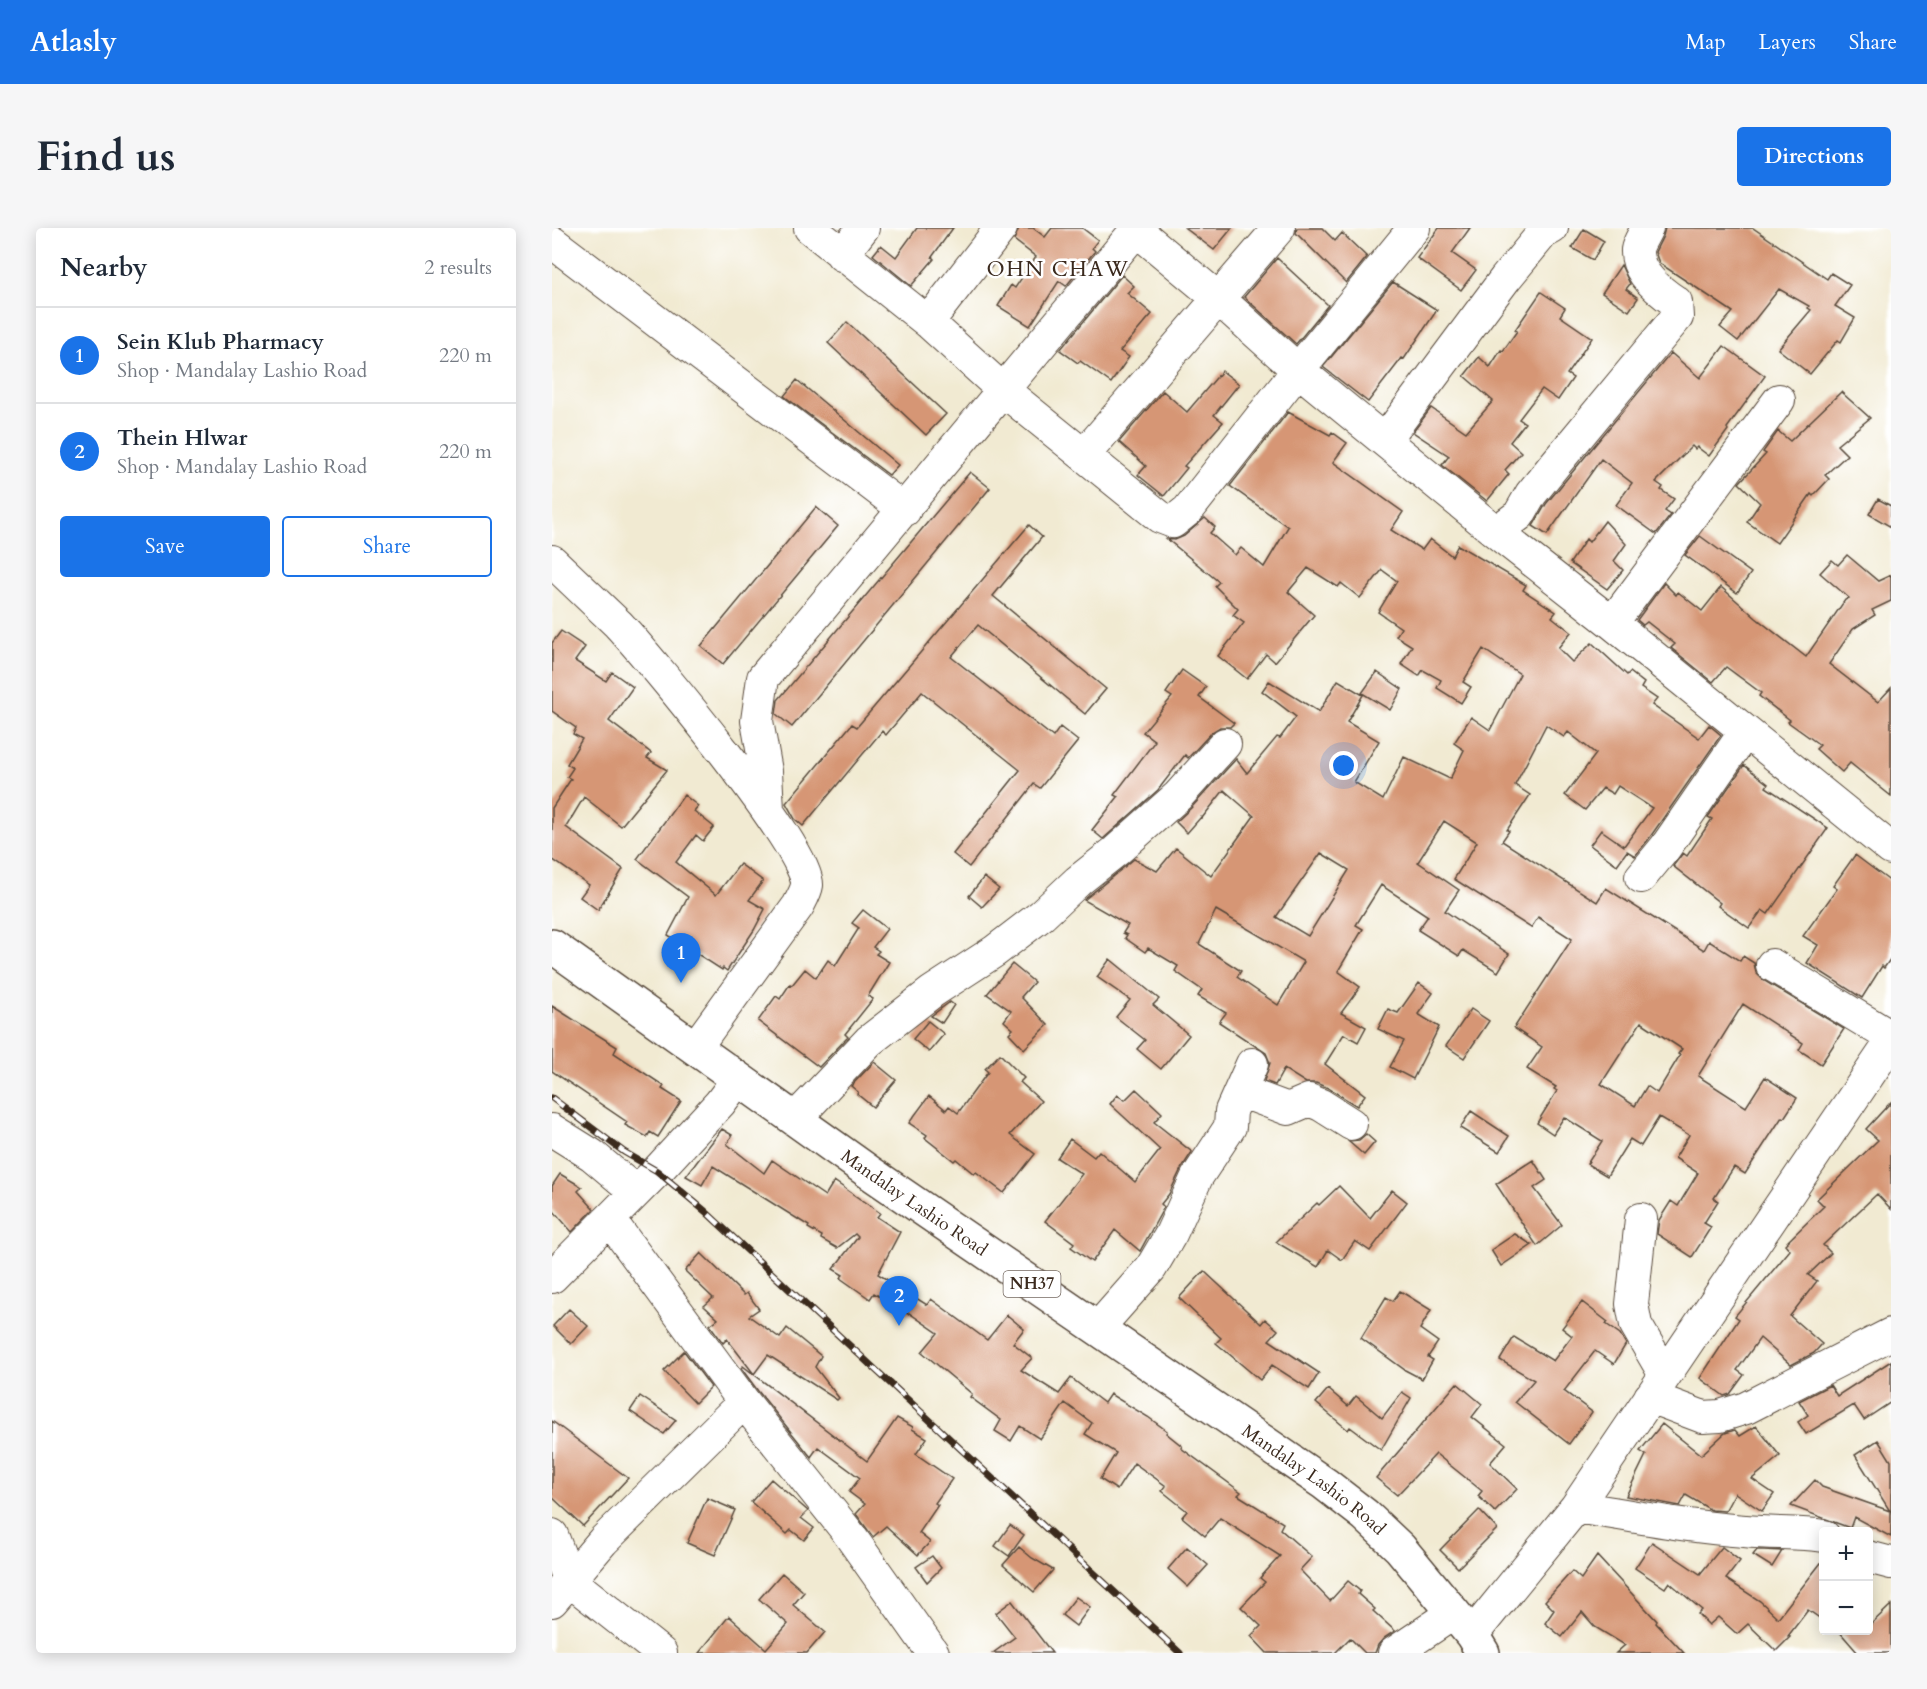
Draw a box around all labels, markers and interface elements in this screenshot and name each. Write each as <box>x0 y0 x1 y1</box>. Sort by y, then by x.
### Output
text: Atlasly <box>30 23 117 61</box>
text: Map <box>1686 28 1726 57</box>
text: Layers <box>1759 28 1816 57</box>
text: Share <box>1849 28 1897 57</box>
button: Directions <box>1737 127 1891 186</box>
text: Find us <box>36 128 176 185</box>
text: Nearby <box>60 250 148 285</box>
text: 2 results <box>424 254 492 281</box>
district label: OHN CHAW <box>986 255 1130 284</box>
text: Sein Klub Pharmacy <box>117 327 324 357</box>
text: 1 <box>74 342 85 369</box>
text: 220 m <box>439 342 492 369</box>
text: Shop · Mandalay Lashio Road <box>117 357 367 384</box>
text: Thein Hlwar <box>117 423 248 453</box>
text: 2 <box>74 438 85 465</box>
text: 220 m <box>439 438 492 465</box>
text: Shop · Mandalay Lashio Road <box>117 453 367 480</box>
button: Save <box>60 516 270 577</box>
button: Share <box>282 516 492 577</box>
your location <box>1329 751 1358 780</box>
pin: 1 <box>662 934 700 983</box>
street label: Mandalay Lashio Road <box>836 1143 993 1262</box>
road number: NH37 <box>1004 1271 1060 1297</box>
pin: 2 <box>880 1276 918 1326</box>
street label: Mandalay Lashio Road <box>1237 1418 1391 1541</box>
map controls <box>1819 1527 1873 1635</box>
button: + <box>1819 1527 1873 1581</box>
button: − <box>1819 1581 1873 1635</box>

